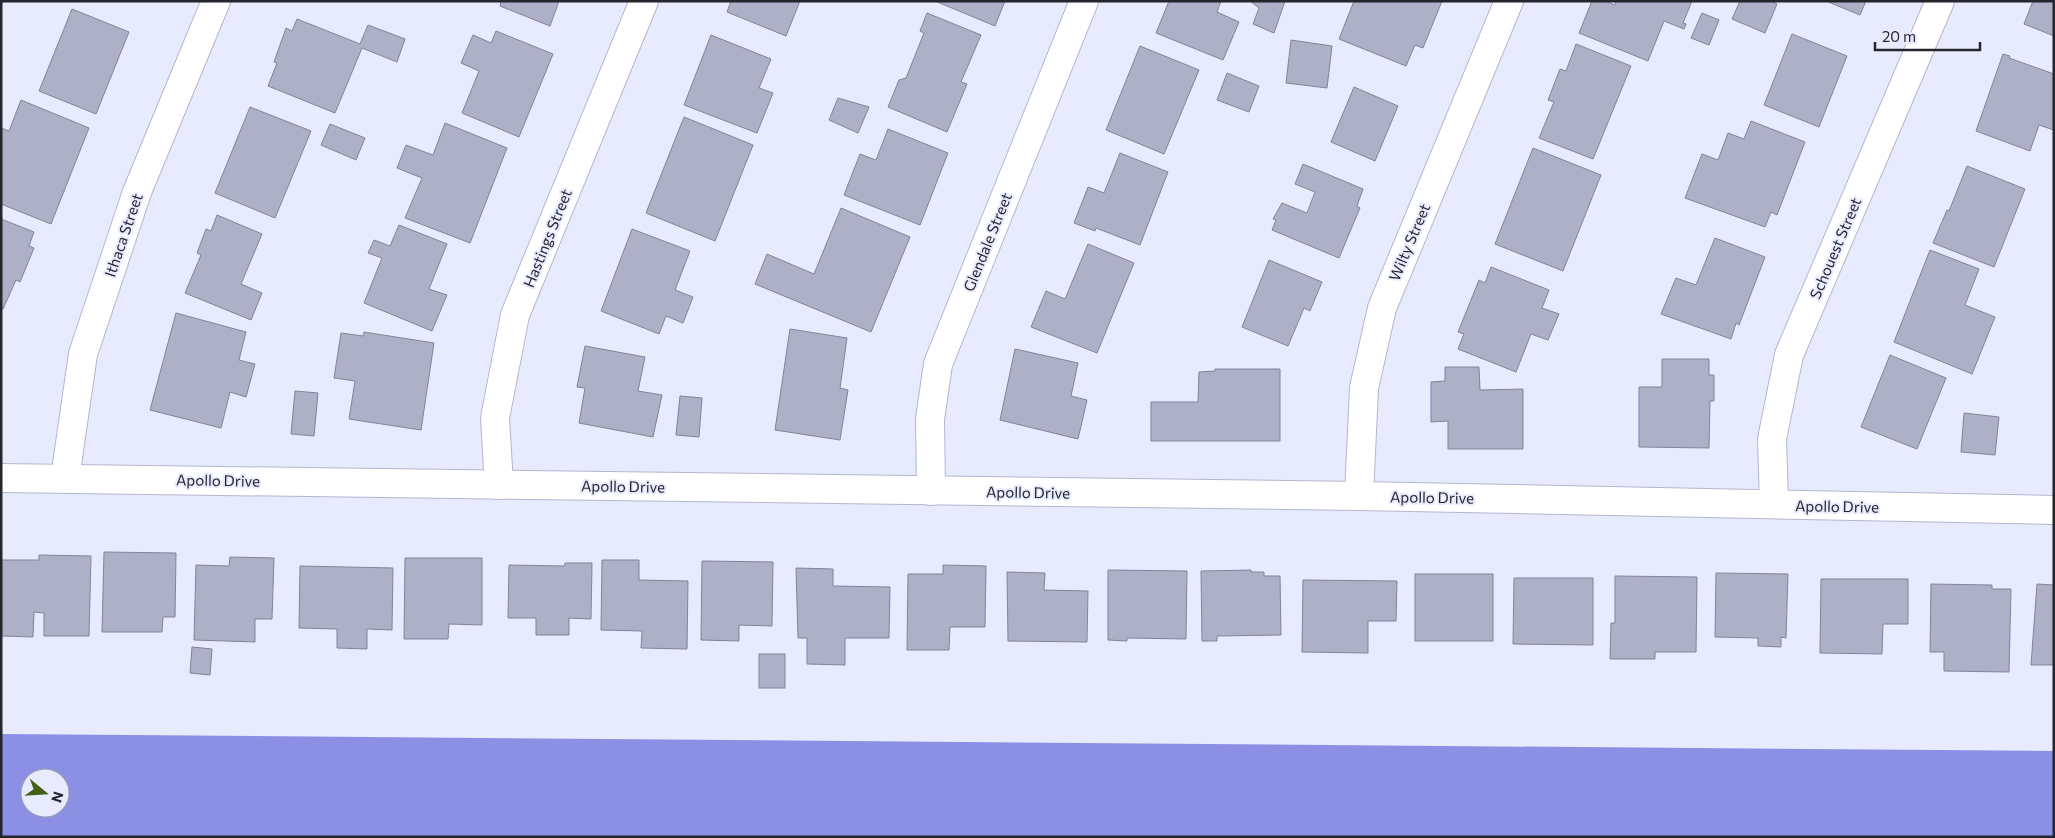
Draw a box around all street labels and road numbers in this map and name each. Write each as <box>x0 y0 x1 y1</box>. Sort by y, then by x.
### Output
street label: Hastings Street <box>519 186 575 290</box>
street label: Glendale Street <box>959 190 1015 294</box>
street label: Ithaca Street <box>100 191 146 279</box>
street label: Schouest Street <box>1806 195 1864 301</box>
street label: Wilty Street <box>1385 201 1433 283</box>
street label: Apollo Drive <box>176 470 260 490</box>
street label: Apollo Drive <box>581 476 665 496</box>
street label: Apollo Drive <box>986 482 1070 502</box>
street label: Apollo Drive <box>1390 487 1474 507</box>
street label: Apollo Drive <box>1795 496 1879 516</box>

